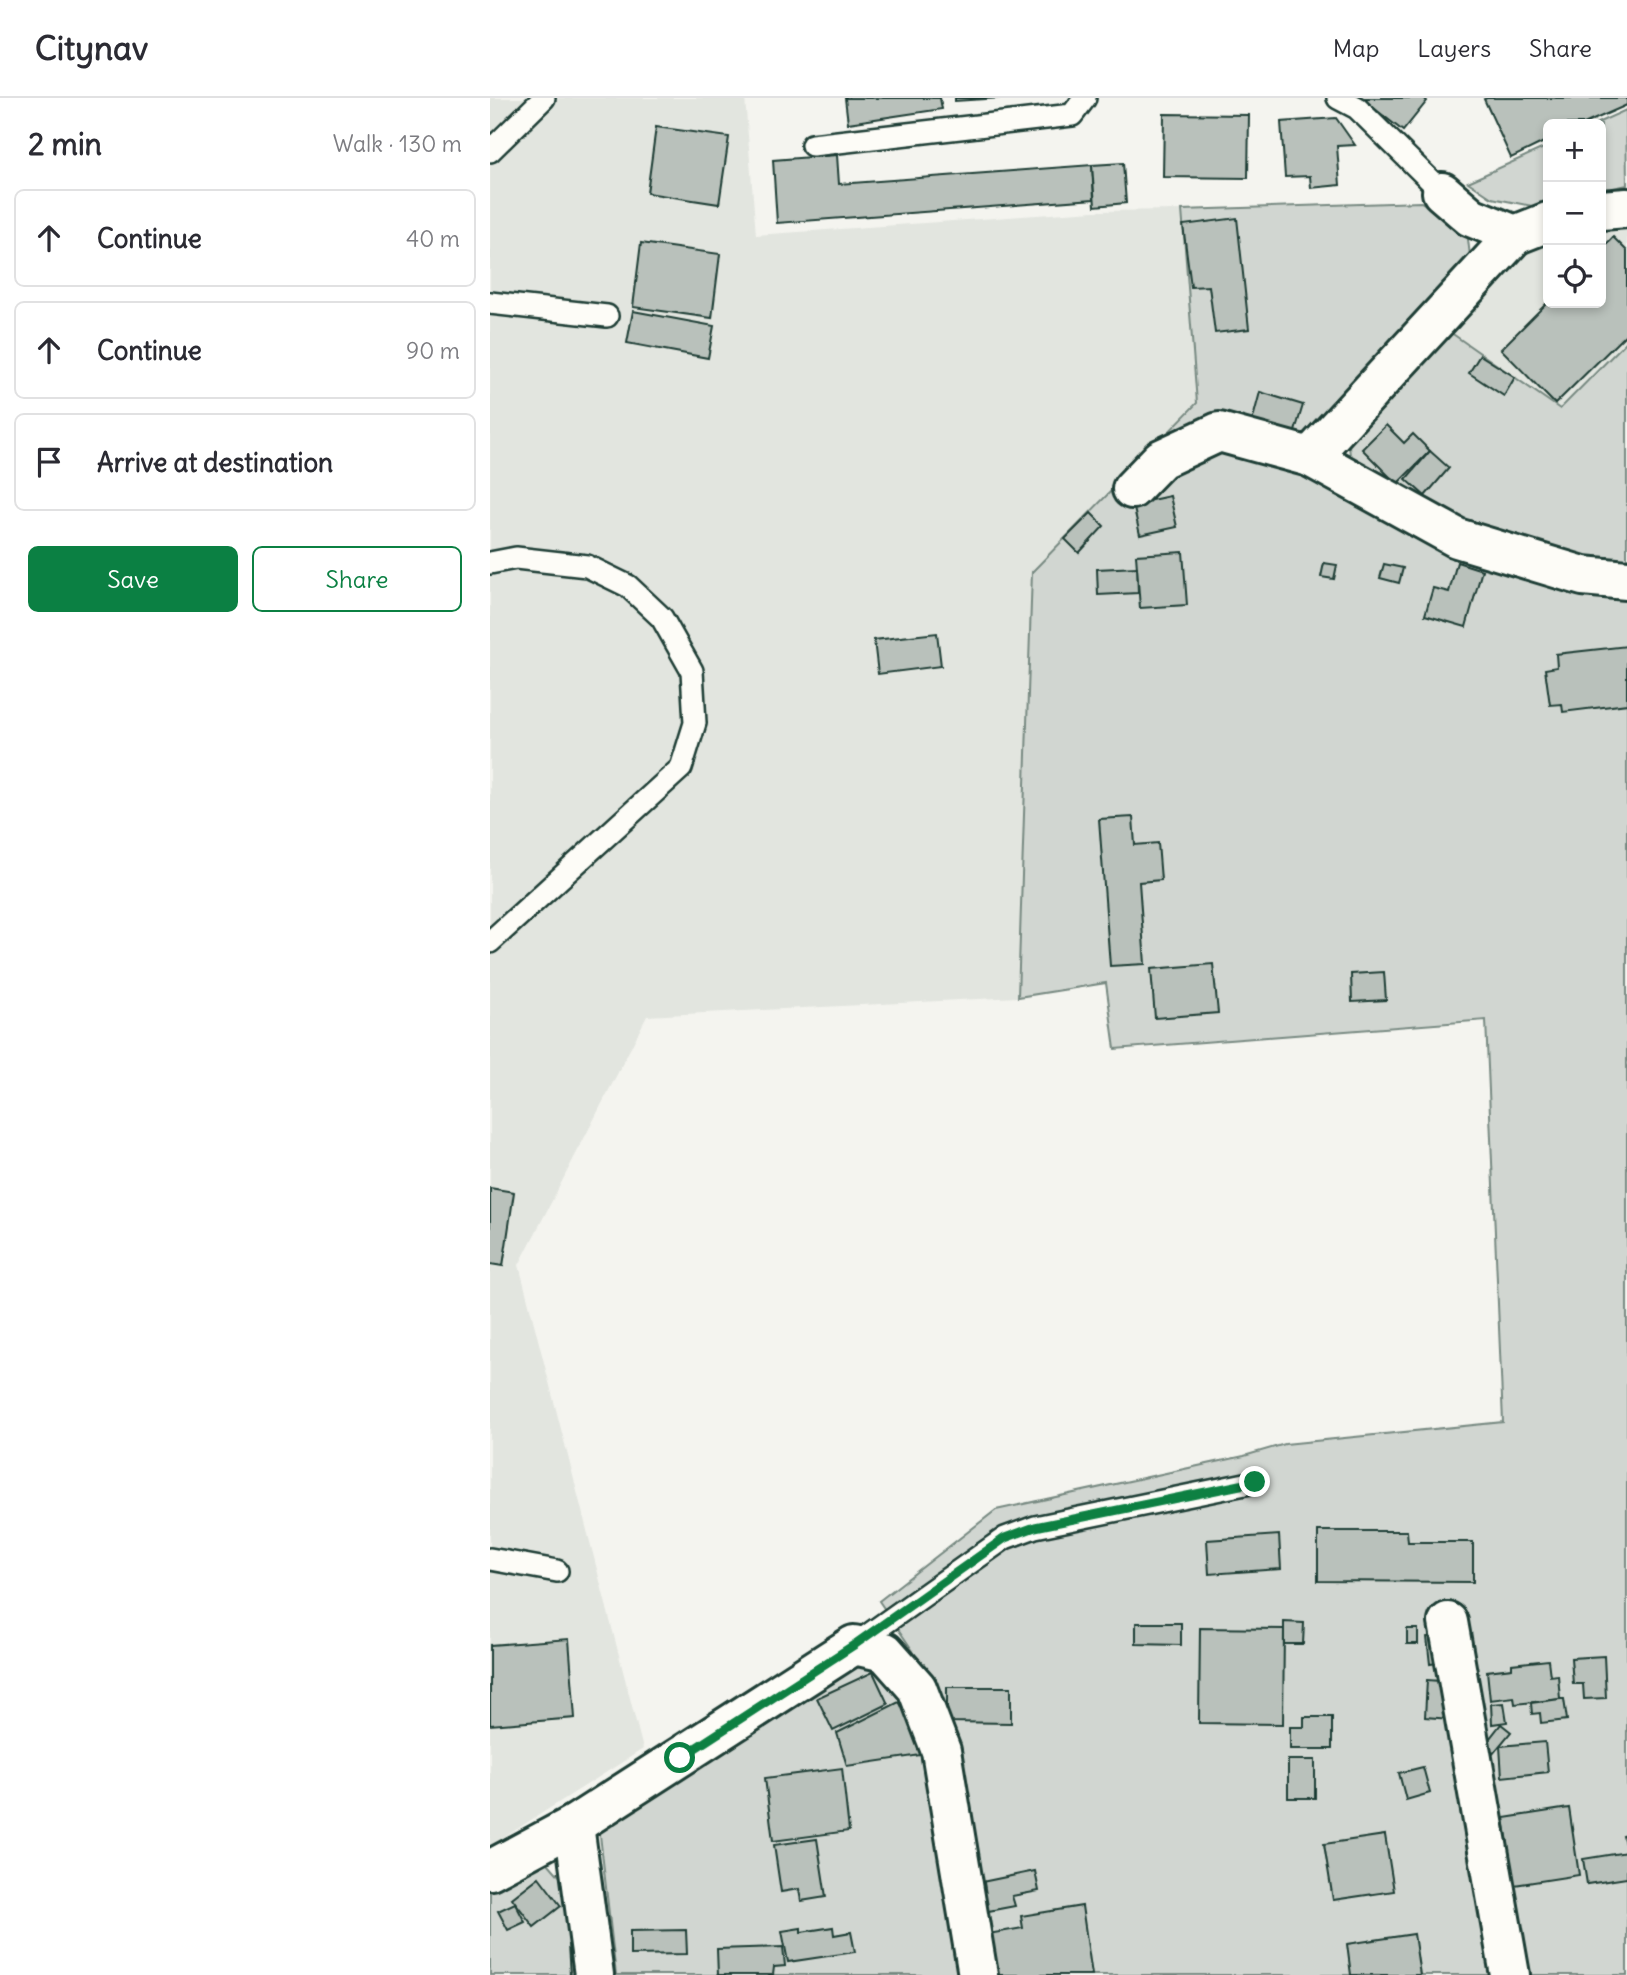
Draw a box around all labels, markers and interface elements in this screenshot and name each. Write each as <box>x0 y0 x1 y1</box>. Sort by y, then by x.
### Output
text: Citynav <box>35 27 148 69</box>
text: Map <box>1333 33 1379 63</box>
text: Layers <box>1417 33 1491 63</box>
text: Share <box>1529 33 1592 63</box>
map controls <box>1543 119 1606 308</box>
button: + <box>1543 119 1606 182</box>
text: 2 min <box>28 125 102 163</box>
text: Walk · 130 m <box>333 129 462 158</box>
button: − <box>1543 182 1606 245</box>
icon: ahead <box>30 219 68 257</box>
text: Continue <box>97 222 202 255</box>
text: 40 m <box>406 224 460 253</box>
button: locate <box>1543 245 1606 308</box>
icon: ahead <box>30 331 68 369</box>
text: Continue <box>97 334 202 367</box>
text: 90 m <box>406 336 460 365</box>
icon: arrive <box>30 443 68 481</box>
text: Arrive at destination <box>97 446 333 479</box>
button: Save <box>28 546 238 612</box>
button: Share <box>252 546 462 612</box>
route end <box>1239 1466 1270 1497</box>
route start <box>664 1742 695 1773</box>

